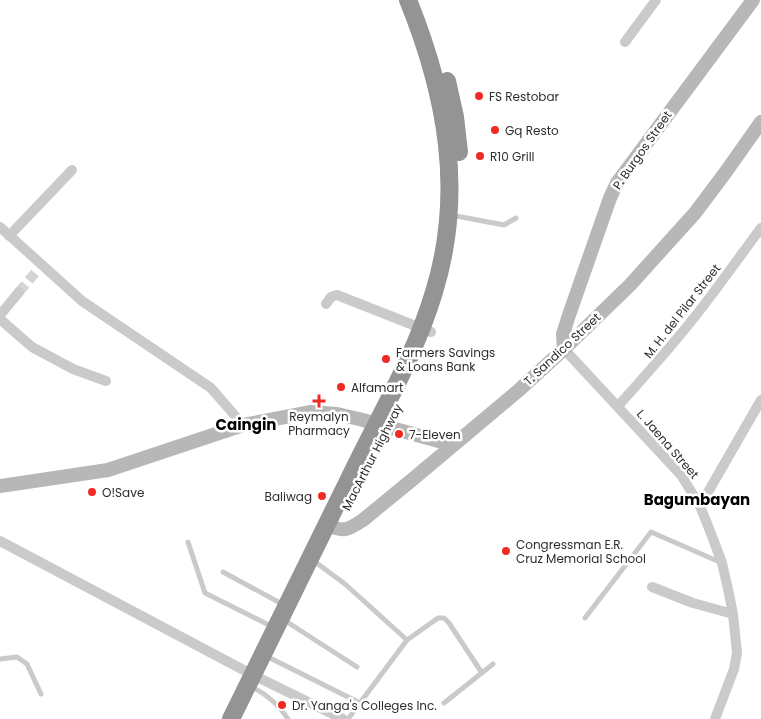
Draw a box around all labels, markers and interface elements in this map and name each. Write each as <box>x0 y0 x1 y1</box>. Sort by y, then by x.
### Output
place label: FS Restobar <box>489 88 560 105</box>
marker: FS Restobar <box>473 90 485 102</box>
street label: P. Burgos Street <box>608 107 676 193</box>
place label: Gq Resto <box>505 122 559 139</box>
marker: Gq Resto <box>489 124 501 136</box>
place label: R10 Grill <box>490 148 535 165</box>
marker: R10 Grill <box>474 150 486 162</box>
street label: M. H. del Pilar Street <box>640 260 724 362</box>
street label: T. Sandico Street <box>520 309 604 389</box>
place label: Farmers Savings & Loans Bank <box>396 344 495 375</box>
marker: Farmers Savings & Loans Bank <box>380 353 392 365</box>
place label: Alfamart <box>351 379 403 396</box>
marker: Alfamart <box>335 381 347 393</box>
marker: Reymalyn Pharmacy <box>313 395 325 407</box>
street label: MacArthur Highway <box>338 401 406 513</box>
street label: L. Jaena Street <box>633 406 703 482</box>
place label: Reymalyn Pharmacy <box>288 408 350 439</box>
district label: Caingin <box>216 414 276 435</box>
place label: 7-Eleven <box>409 426 461 443</box>
marker: 7-Eleven <box>393 428 405 440</box>
place label: O!Save <box>102 484 144 501</box>
marker: O!Save <box>86 486 98 498</box>
place label: Baliwag <box>265 488 312 505</box>
district label: Bagumbayan <box>644 489 750 510</box>
marker: Baliwag <box>316 490 328 502</box>
place label: Congressman E.R. Cruz Memorial School <box>516 536 646 567</box>
marker: Congressman E.R. Cruz Memorial School <box>500 545 512 557</box>
place label: Dr. Yanga's Colleges Inc. <box>292 697 437 714</box>
marker: Dr. Yanga's Colleges Inc. <box>276 699 288 711</box>

